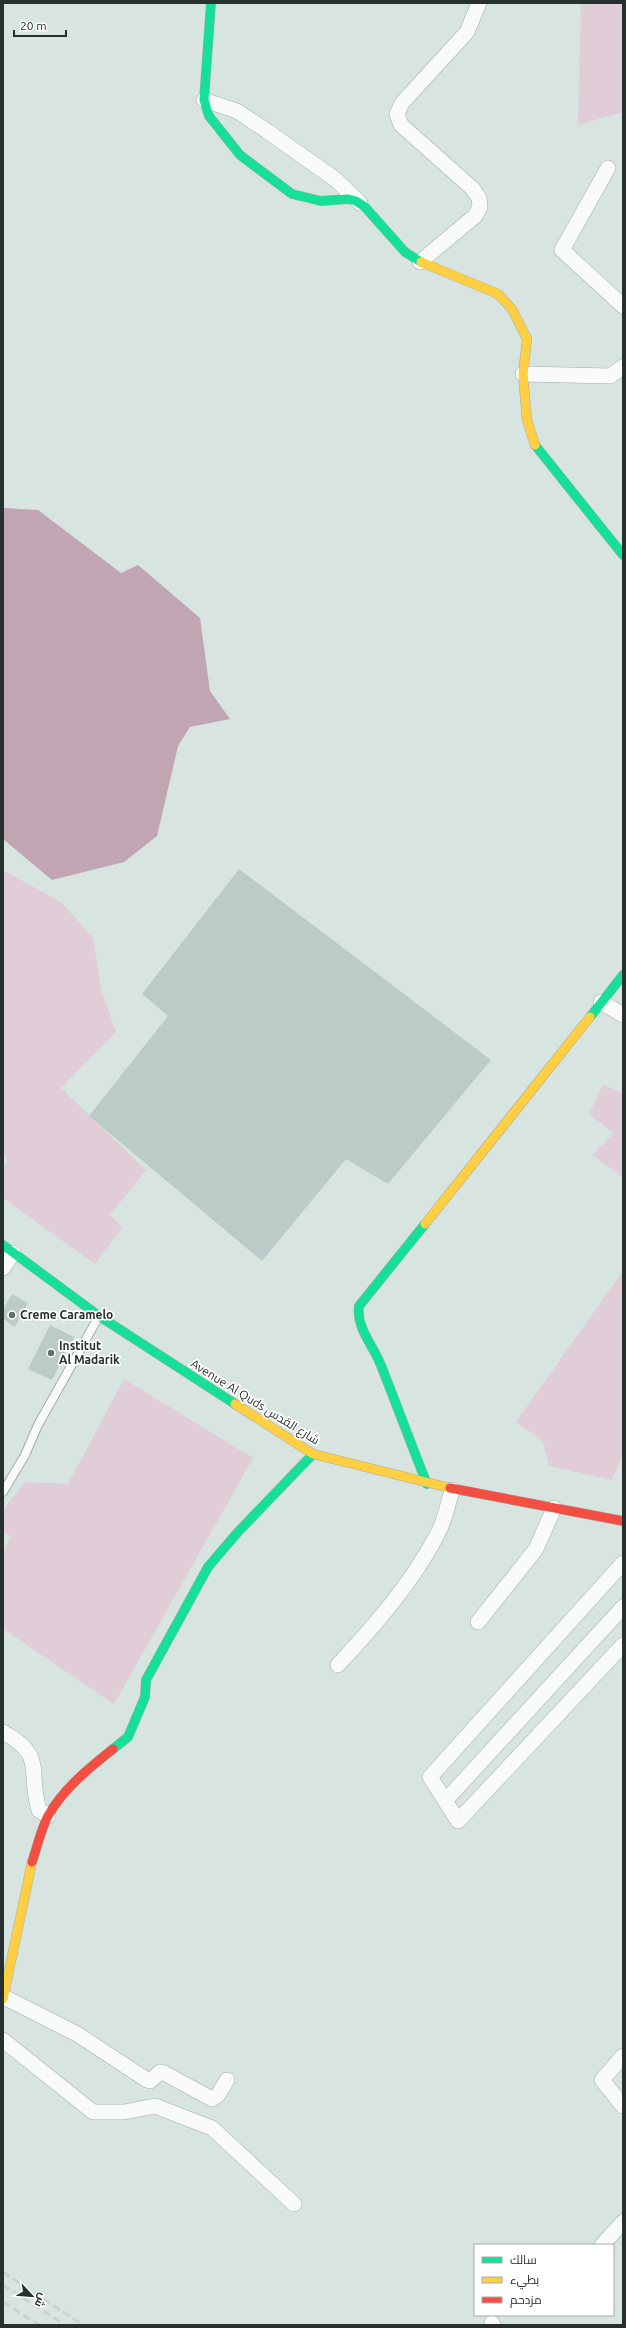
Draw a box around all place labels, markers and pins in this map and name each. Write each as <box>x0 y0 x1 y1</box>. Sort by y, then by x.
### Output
place label: Creme Caramelo <box>20 1308 113 1321</box>
marker: Creme Caramelo <box>7 1310 17 1320</box>
place label: Institut Al Madarik <box>59 1339 120 1366</box>
marker: Institut Al Madarik <box>46 1348 56 1358</box>

